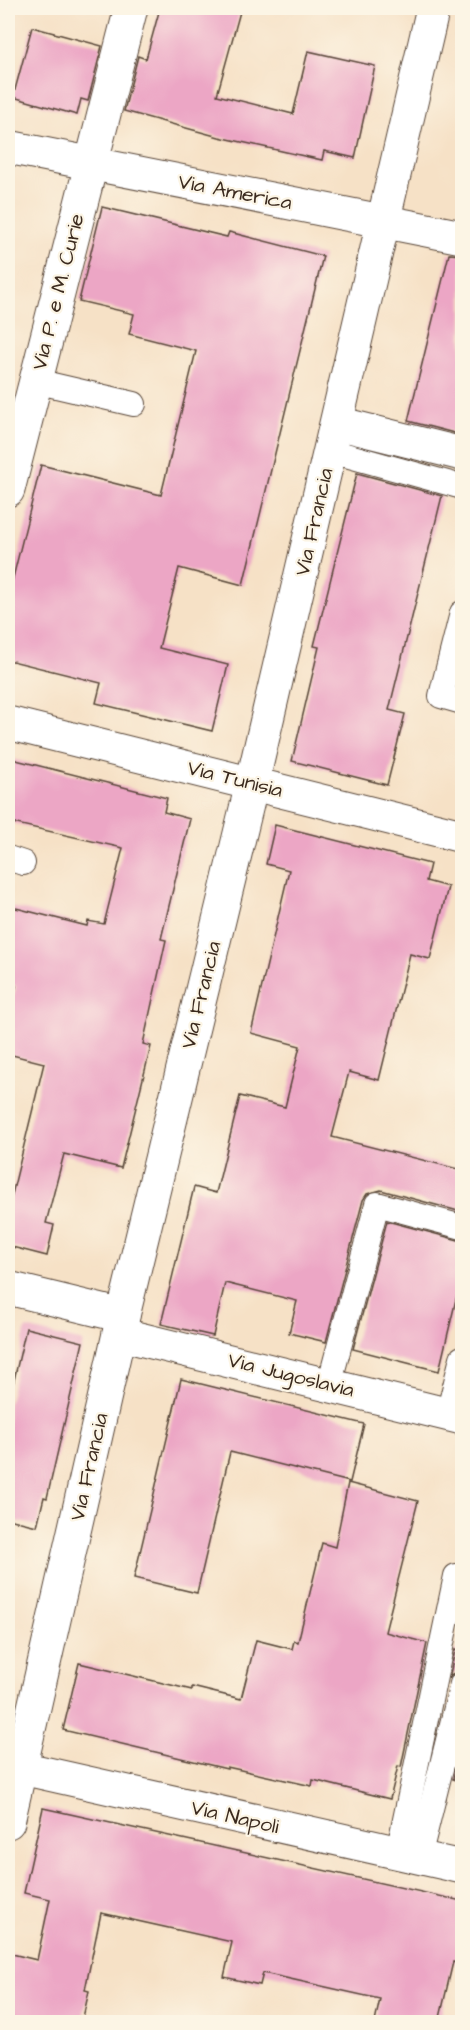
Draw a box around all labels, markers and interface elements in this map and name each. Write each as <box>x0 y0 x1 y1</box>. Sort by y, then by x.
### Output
street label: Via America <box>176 167 295 217</box>
street label: Via P. e M. Curie <box>25 211 91 373</box>
street label: Via Francia <box>288 465 341 579</box>
street label: Via Tunisia <box>184 753 286 805</box>
street label: Via Francia <box>174 938 228 1052</box>
street label: Via Jugoslavia <box>224 1345 357 1407</box>
street label: Via Francia <box>63 1410 116 1524</box>
street label: Via Napoli <box>188 1793 282 1842</box>

